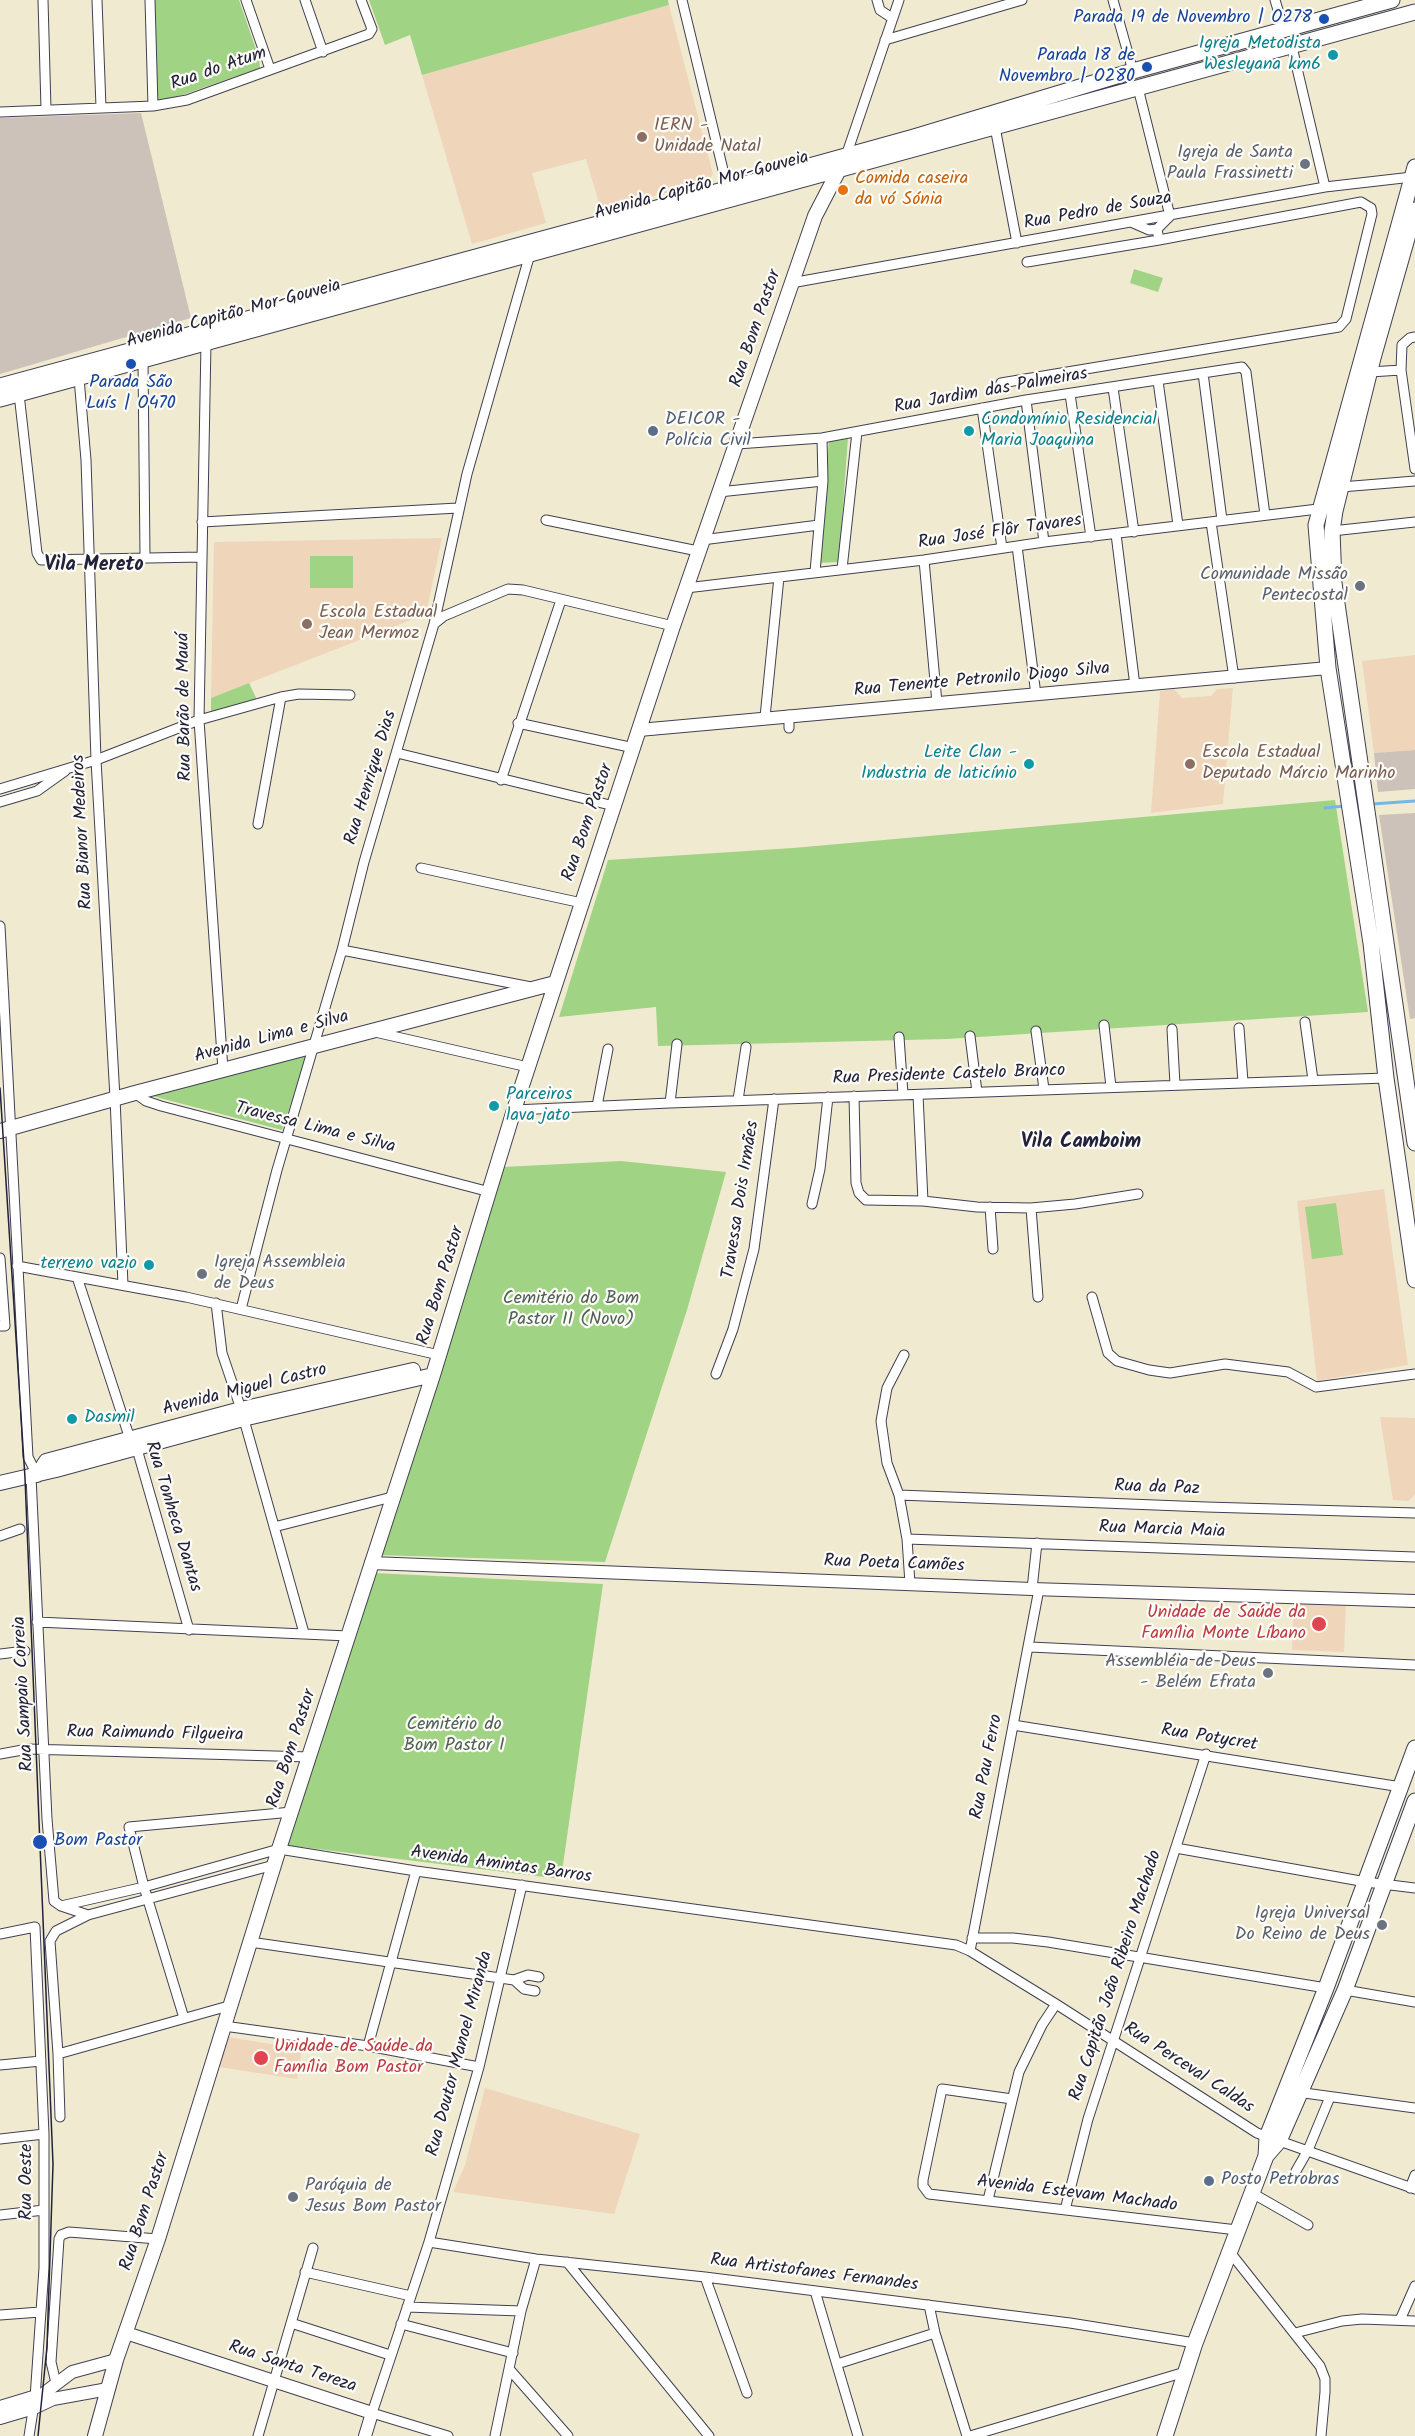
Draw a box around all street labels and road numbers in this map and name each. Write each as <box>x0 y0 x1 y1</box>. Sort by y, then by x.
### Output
street label: Rua do Atum <box>168 43 270 97</box>
street label: Avenida Capitão Mor-Gouveia <box>593 148 811 226</box>
street label: Rua Pedro de Souza <box>1022 188 1174 236</box>
street label: Rua Bom Pastor <box>727 267 787 391</box>
street label: Avenida Capitão Mor-Gouveia <box>125 276 343 354</box>
street label: Rua Jardim das Palmeiras <box>893 364 1089 420</box>
street label: Rua José Flôr Tavares <box>917 511 1083 555</box>
street label: Rua Barão de Mauá <box>174 632 198 782</box>
street label: Rua Tenente Petronilo Diogo Silva <box>853 659 1111 703</box>
street label: Rua Henrique Dias <box>341 708 403 848</box>
street label: Rua Bianor Medeiros <box>69 754 99 910</box>
street label: Rua Bom Pastor <box>559 761 619 885</box>
street label: Avenida Lima e Silva <box>192 1007 352 1069</box>
street label: Rua Presidente Castelo Branco <box>832 1061 1066 1091</box>
street label: Travessa Lima e Silva <box>233 1099 397 1159</box>
street label: Travessa Dois Irmães <box>719 1119 765 1281</box>
street label: Rua Bom Pastor <box>414 1224 470 1348</box>
street label: Avenida Miguel Castro <box>161 1360 329 1422</box>
street label: Rua Tonheca Dantas <box>139 1439 205 1595</box>
street label: Rua da Paz <box>1114 1477 1200 1501</box>
street label: Rua Marcia Maia <box>1098 1518 1226 1544</box>
street label: Rua Poeta Camões <box>823 1552 965 1578</box>
street label: Rua Sampaio Correia <box>10 1616 40 1772</box>
street label: Rua Bom Pastor <box>264 1687 322 1811</box>
street label: Rua Pau Ferro <box>967 1713 1009 1821</box>
street label: Rua Potycret <box>1159 1721 1259 1757</box>
street label: Rua Raimundo Filgueira <box>66 1723 244 1747</box>
street label: Avenida Amintas Barros <box>409 1843 593 1889</box>
street label: Rua Capitão João Ribeiro Machado <box>1066 1848 1168 2104</box>
street label: Rua Doutor Manoel Miranda <box>423 1949 499 2159</box>
street label: Rua Perceval Caldas <box>1119 2019 1257 2119</box>
street label: Rua Oeste <box>17 2144 39 2220</box>
street label: Rua Bom Pastor <box>117 2150 175 2274</box>
street label: Avenida Estevam Machado <box>975 2172 1179 2218</box>
street label: Rua Artistofanes Fernandes <box>709 2251 919 2297</box>
street label: Rua Santa Tereza <box>225 2337 359 2399</box>

